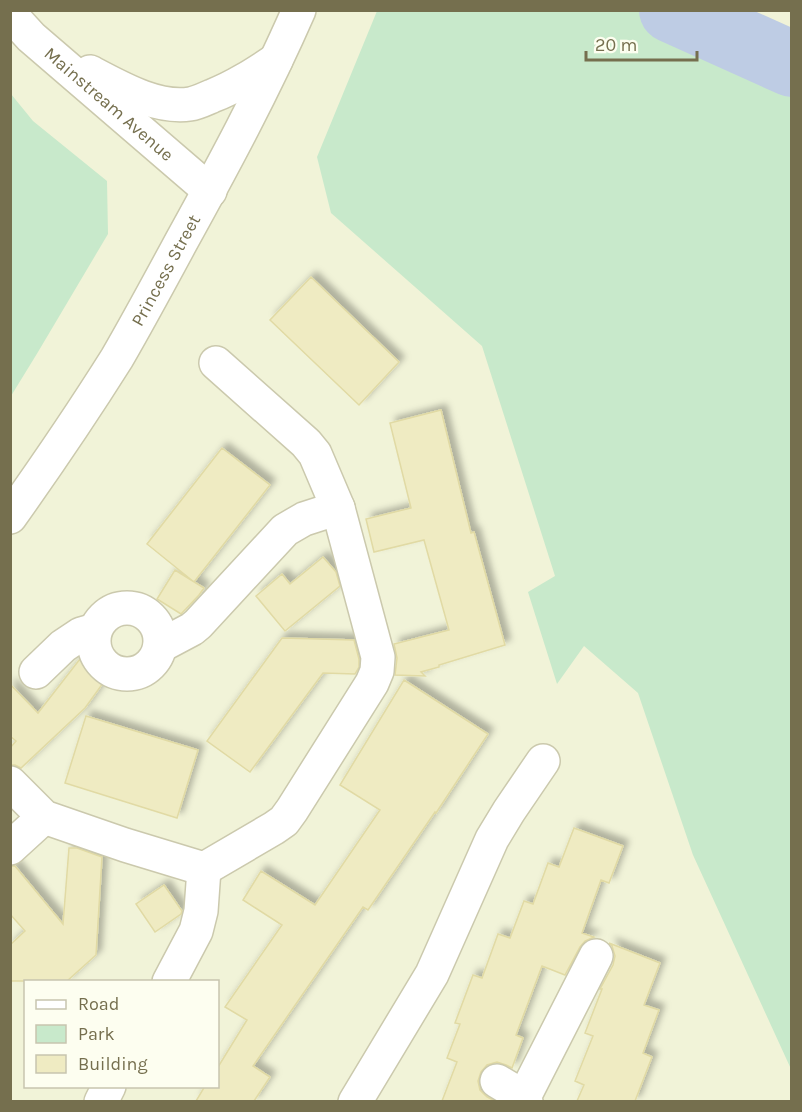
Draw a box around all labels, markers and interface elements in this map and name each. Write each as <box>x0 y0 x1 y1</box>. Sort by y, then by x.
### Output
scale bar <box>586 24 697 62</box>
text: 20 m <box>595 34 637 56</box>
street label: Mainstream Avenue <box>40 42 178 166</box>
street label: Princess Street <box>126 210 205 330</box>
legend <box>24 980 219 1088</box>
text: Road <box>78 993 119 1015</box>
text: Park <box>78 1023 115 1045</box>
text: Building <box>78 1053 148 1075</box>

